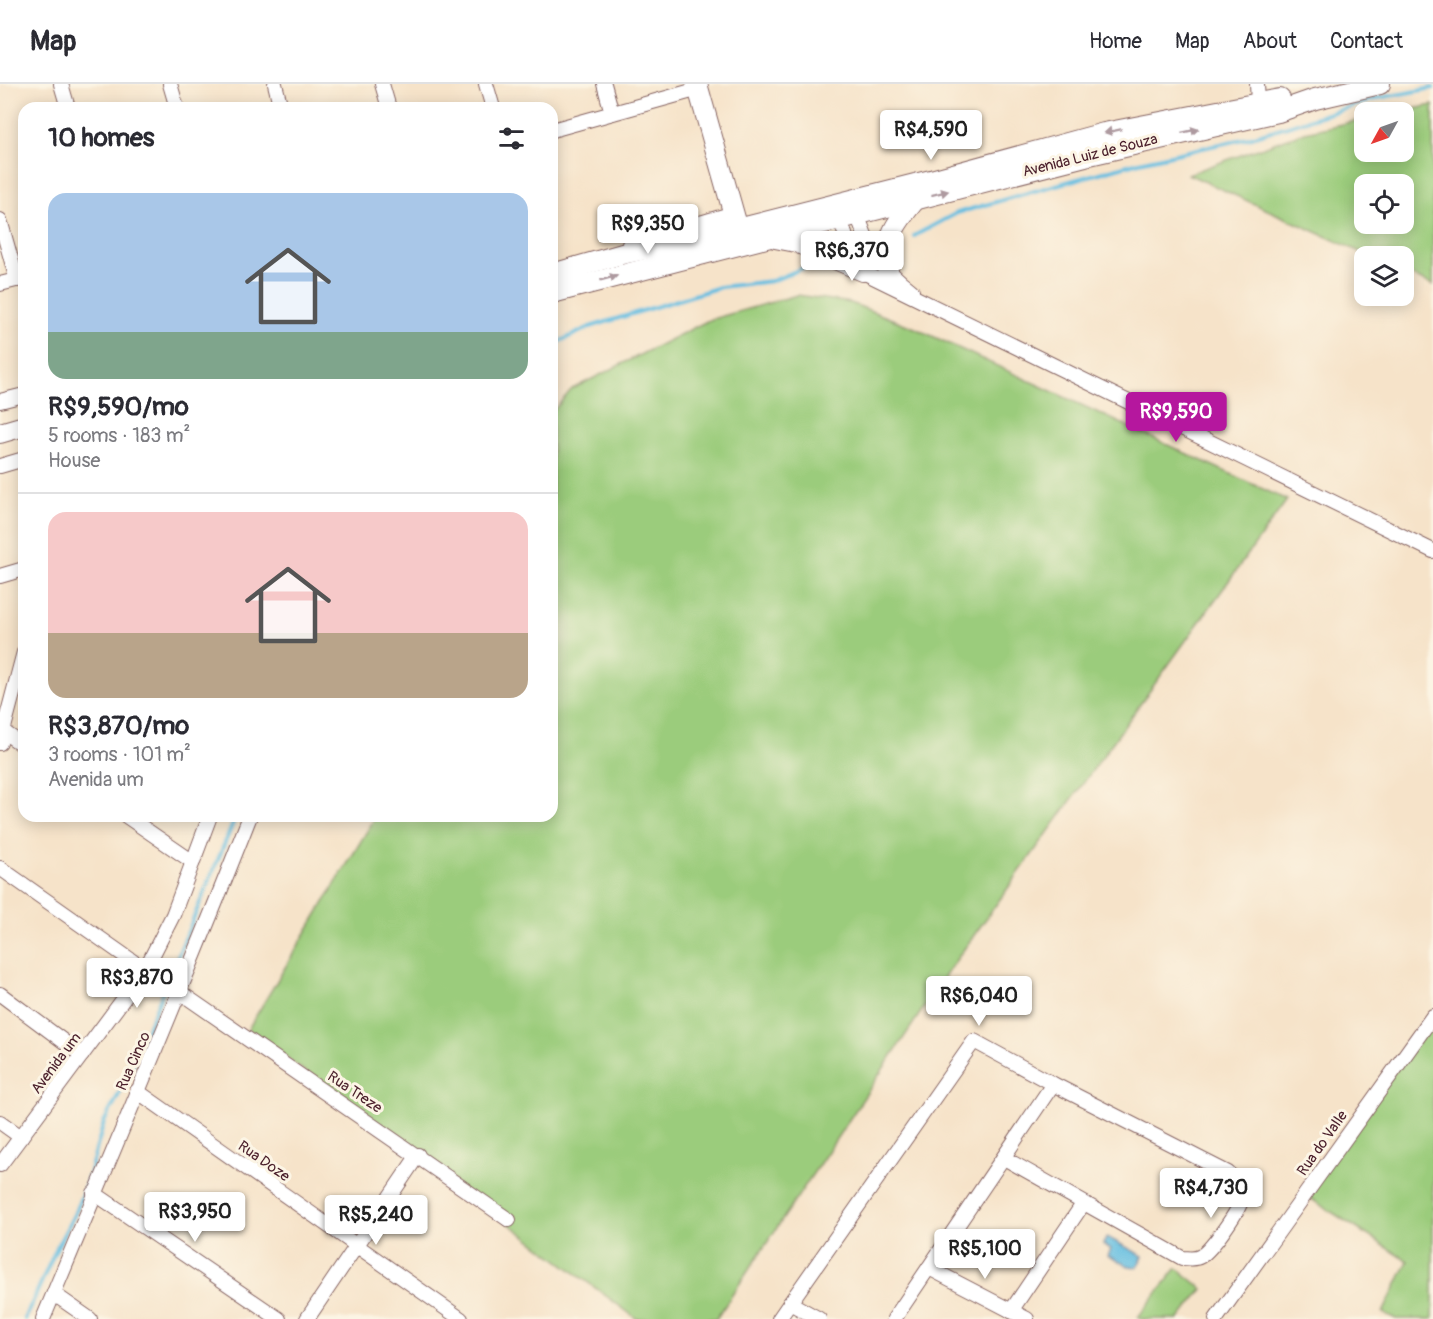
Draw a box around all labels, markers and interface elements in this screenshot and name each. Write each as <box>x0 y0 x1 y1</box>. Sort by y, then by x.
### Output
text: Map <box>30 24 76 59</box>
text: Home <box>1089 28 1142 55</box>
text: Map <box>1175 28 1210 55</box>
text: About <box>1243 28 1297 55</box>
text: Contact <box>1330 28 1403 55</box>
north arrow <box>1354 102 1414 162</box>
map controls <box>1354 102 1414 306</box>
pin: R$4,590 <box>876 110 986 161</box>
text: R$4,590 <box>894 117 968 142</box>
text: 10 homes <box>48 122 154 154</box>
icon: filters <box>495 122 528 155</box>
one-way arrow <box>1181 126 1199 136</box>
one-way arrow <box>1103 127 1122 136</box>
street label: Avenida Luiz de Souza <box>1021 130 1160 181</box>
button: locate <box>1354 174 1414 234</box>
one-way arrow <box>930 187 949 197</box>
pin: R$9,350 <box>593 204 703 255</box>
text: R$9,350 <box>611 211 685 236</box>
pin: R$6,370 <box>797 231 907 282</box>
icon: home <box>234 232 342 340</box>
text: R$6,370 <box>815 238 889 263</box>
button: layers <box>1354 246 1414 306</box>
one-way arrow <box>599 273 618 283</box>
text: R$9,590/mo <box>48 391 189 423</box>
pin: R$9,590 <box>1121 392 1231 443</box>
text: R$9,590 <box>1140 399 1212 424</box>
text: 5 rooms · 183 m² <box>48 423 190 448</box>
text: House <box>48 448 100 473</box>
icon: home <box>234 551 342 659</box>
text: R$3,870/mo <box>48 710 189 742</box>
text: 3 rooms · 101 m² <box>48 742 191 767</box>
text: Avenida um <box>48 767 144 792</box>
pin: R$3,870 <box>82 958 192 1009</box>
text: R$3,870 <box>101 965 173 990</box>
pin: R$6,040 <box>924 976 1034 1027</box>
text: R$6,040 <box>940 983 1018 1008</box>
street label: Avenida um <box>27 1029 86 1098</box>
street label: Rua Cinco <box>112 1029 155 1094</box>
street label: Rua Treze <box>324 1067 386 1118</box>
street label: Rua do Valle <box>1293 1106 1352 1180</box>
street label: Rua Doze <box>234 1137 294 1186</box>
pin: R$4,730 <box>1156 1168 1266 1219</box>
text: R$4,730 <box>1174 1175 1248 1200</box>
pin: R$3,950 <box>140 1192 250 1243</box>
pin: R$5,240 <box>321 1195 431 1246</box>
text: R$3,950 <box>158 1199 232 1224</box>
text: R$5,240 <box>339 1202 413 1227</box>
pin: R$5,100 <box>930 1229 1040 1280</box>
text: R$5,100 <box>948 1236 1022 1261</box>

